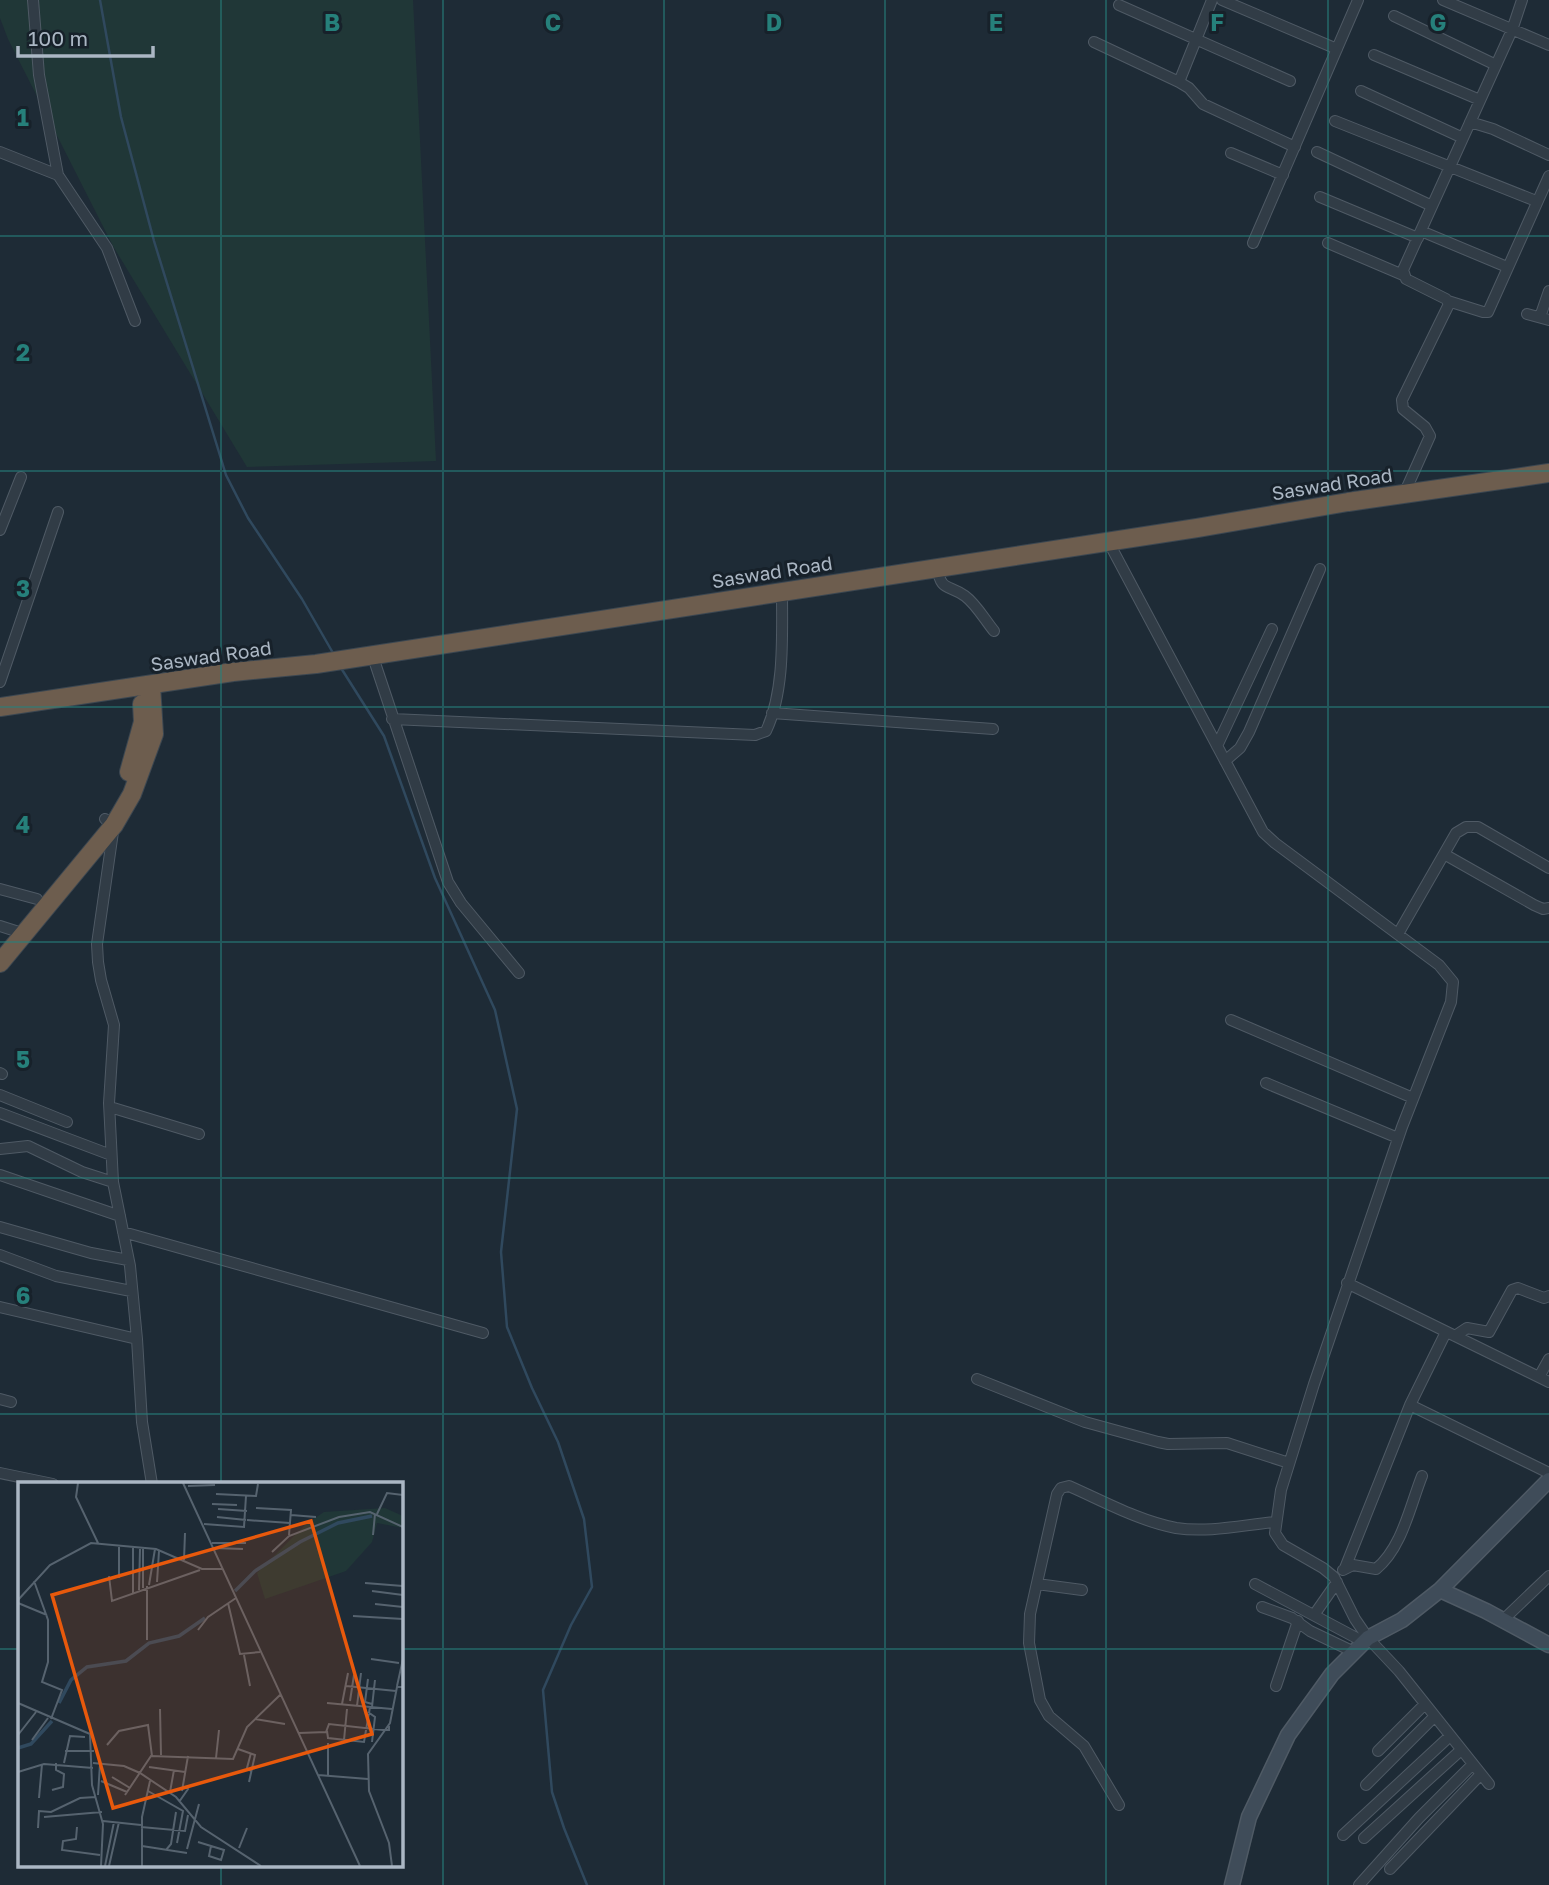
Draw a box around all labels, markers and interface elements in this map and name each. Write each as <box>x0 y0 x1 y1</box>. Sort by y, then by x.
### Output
text: B <box>324 8 340 36</box>
text: C <box>545 8 561 36</box>
text: D <box>766 8 782 36</box>
text: E <box>989 8 1003 36</box>
text: F <box>1210 8 1224 36</box>
text: G <box>1430 8 1446 36</box>
scale bar <box>18 14 152 58</box>
text: 100 m <box>28 25 88 51</box>
text: 1 <box>17 103 29 131</box>
text: 2 <box>16 338 30 366</box>
street label: Saswad Road <box>1270 463 1394 504</box>
street label: Saswad Road <box>710 551 834 592</box>
text: 3 <box>16 574 30 602</box>
street label: Saswad Road <box>149 636 273 675</box>
text: 4 <box>16 810 30 838</box>
text: 5 <box>16 1045 30 1073</box>
text: 6 <box>16 1281 30 1309</box>
inset map <box>18 1482 402 1868</box>

